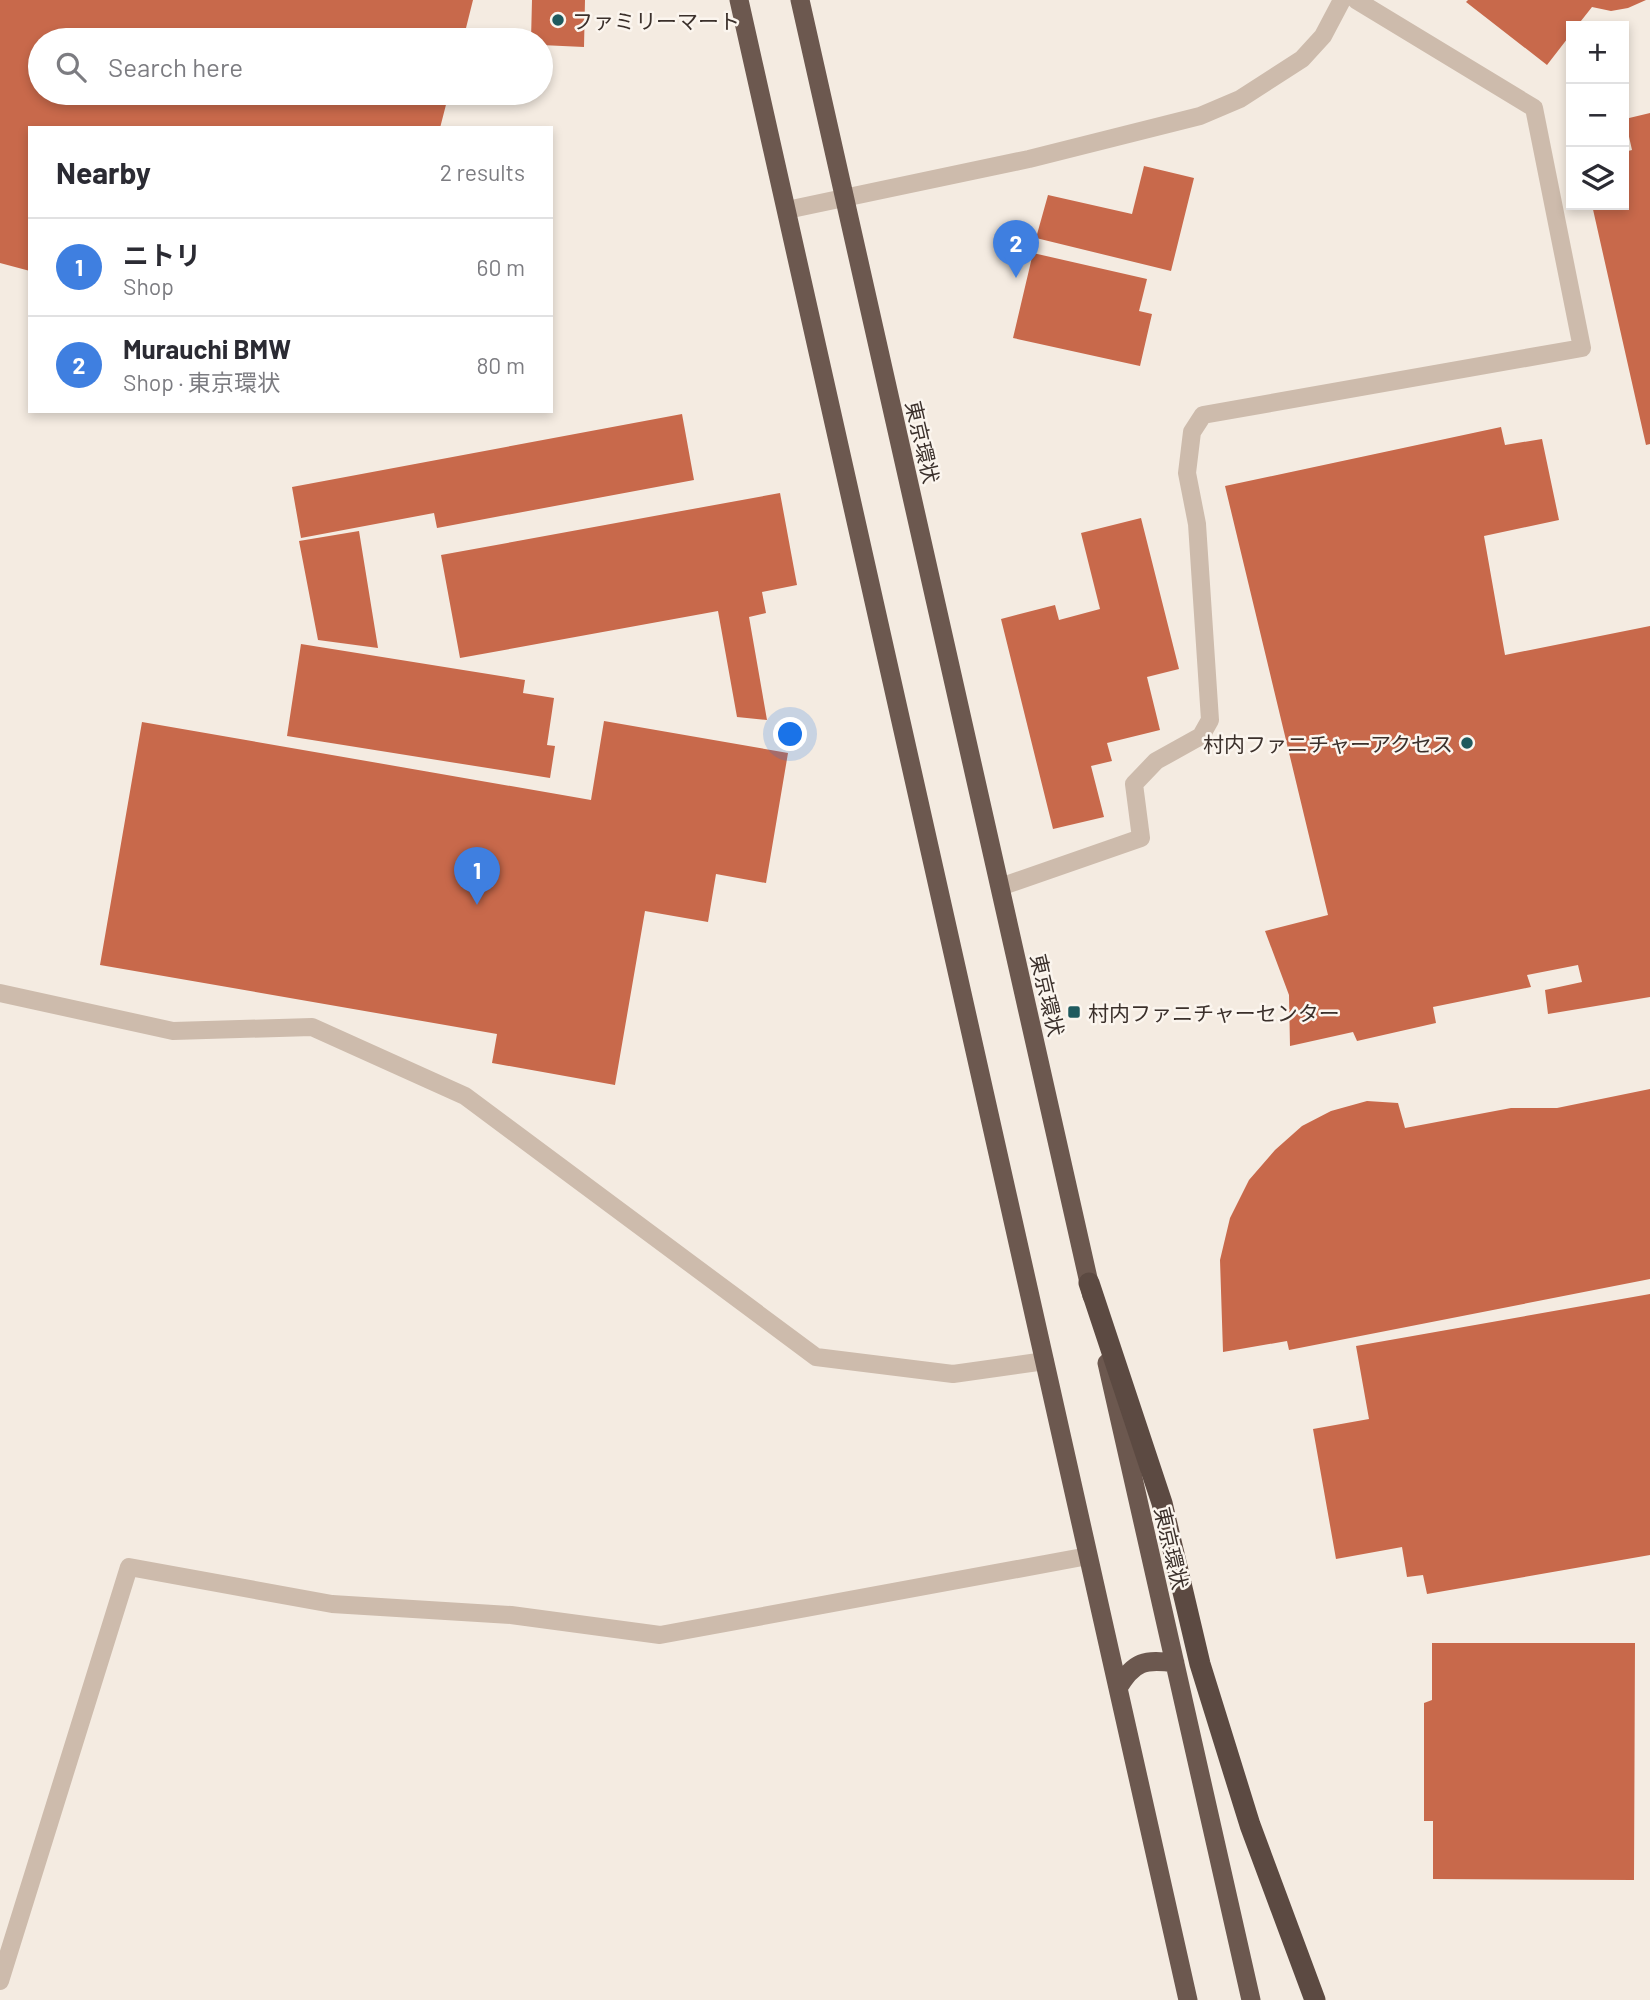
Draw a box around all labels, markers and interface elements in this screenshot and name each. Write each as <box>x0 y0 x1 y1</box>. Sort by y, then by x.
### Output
place label: ファミリーマート <box>572 8 740 33</box>
marker: ファミリーマート <box>550 12 566 28</box>
map controls <box>1566 21 1629 210</box>
button: + <box>1566 21 1629 84</box>
search box <box>28 28 553 105</box>
icon: search <box>52 48 90 86</box>
text: Search here <box>108 51 243 82</box>
button: − <box>1566 84 1629 147</box>
button: layers <box>1566 147 1629 210</box>
text: Nearby <box>56 154 151 190</box>
text: 2 results <box>440 158 525 186</box>
pin: 2 <box>993 220 1039 278</box>
text: ニトリ <box>123 239 201 270</box>
text: 1 <box>75 253 83 281</box>
text: 60 m <box>477 253 525 281</box>
text: Shop <box>123 272 174 300</box>
text: Murauchi BMW <box>123 333 291 364</box>
text: 2 <box>73 351 85 379</box>
text: 80 m <box>476 351 525 379</box>
text: Shop · 東京環状 <box>123 368 280 396</box>
street label: 東京環状 <box>901 398 945 486</box>
your location <box>773 717 807 751</box>
place label: 村内ファニチャーアクセス <box>1203 731 1453 756</box>
marker: 村内ファニチャーアクセス <box>1459 735 1475 751</box>
pin: 1 <box>454 847 500 905</box>
street label: 東京環状 <box>1026 951 1070 1039</box>
place label: 村内ファニチャーセンター <box>1088 1000 1340 1025</box>
marker: 村内ファニチャーセンター <box>1066 1004 1082 1020</box>
street label: 東京環状 <box>1150 1504 1194 1592</box>

